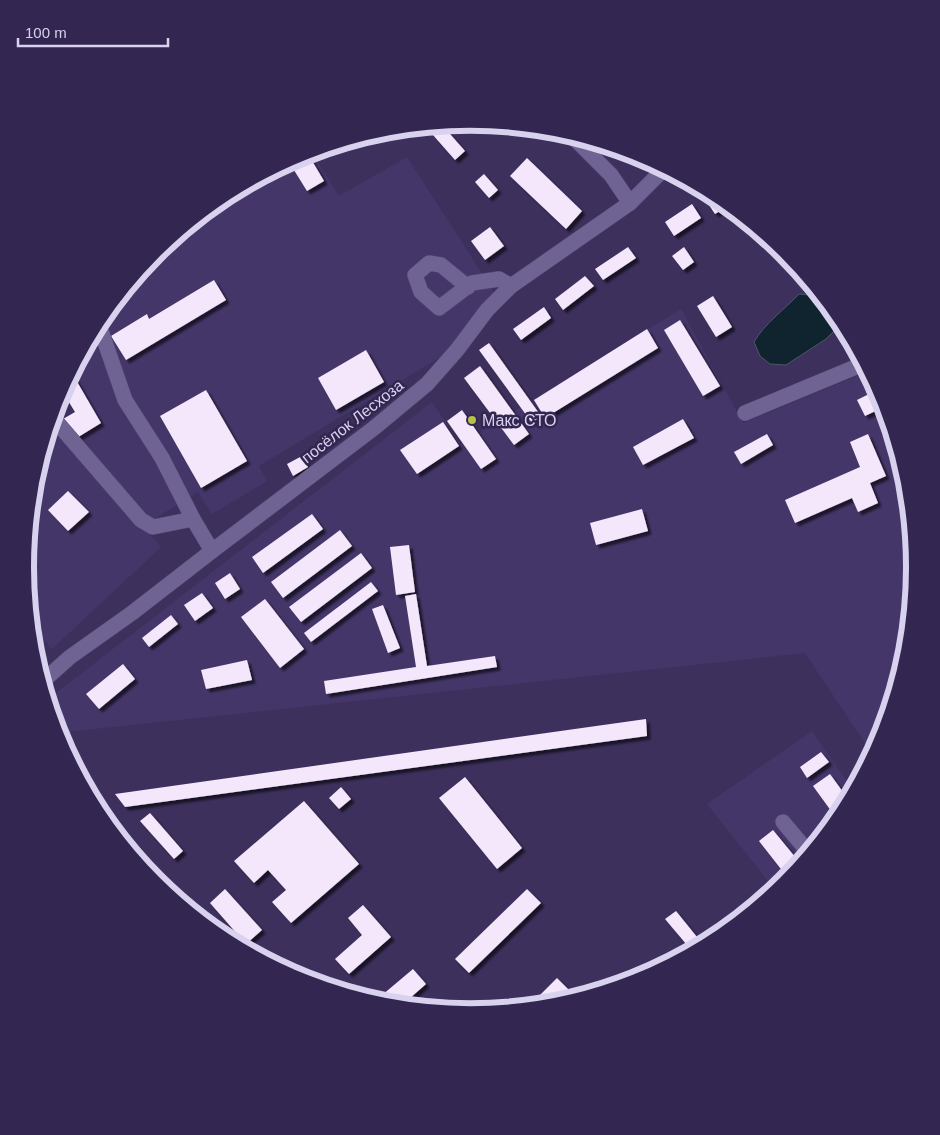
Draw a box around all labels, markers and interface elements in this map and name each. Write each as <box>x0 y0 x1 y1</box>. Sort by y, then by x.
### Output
scale bar <box>18 15 168 47</box>
text: 100 m <box>25 24 67 41</box>
street label: посёлок Лесхоза <box>298 376 407 466</box>
place label: Макс СТО <box>482 412 557 429</box>
marker: Макс СТО <box>466 414 478 426</box>

